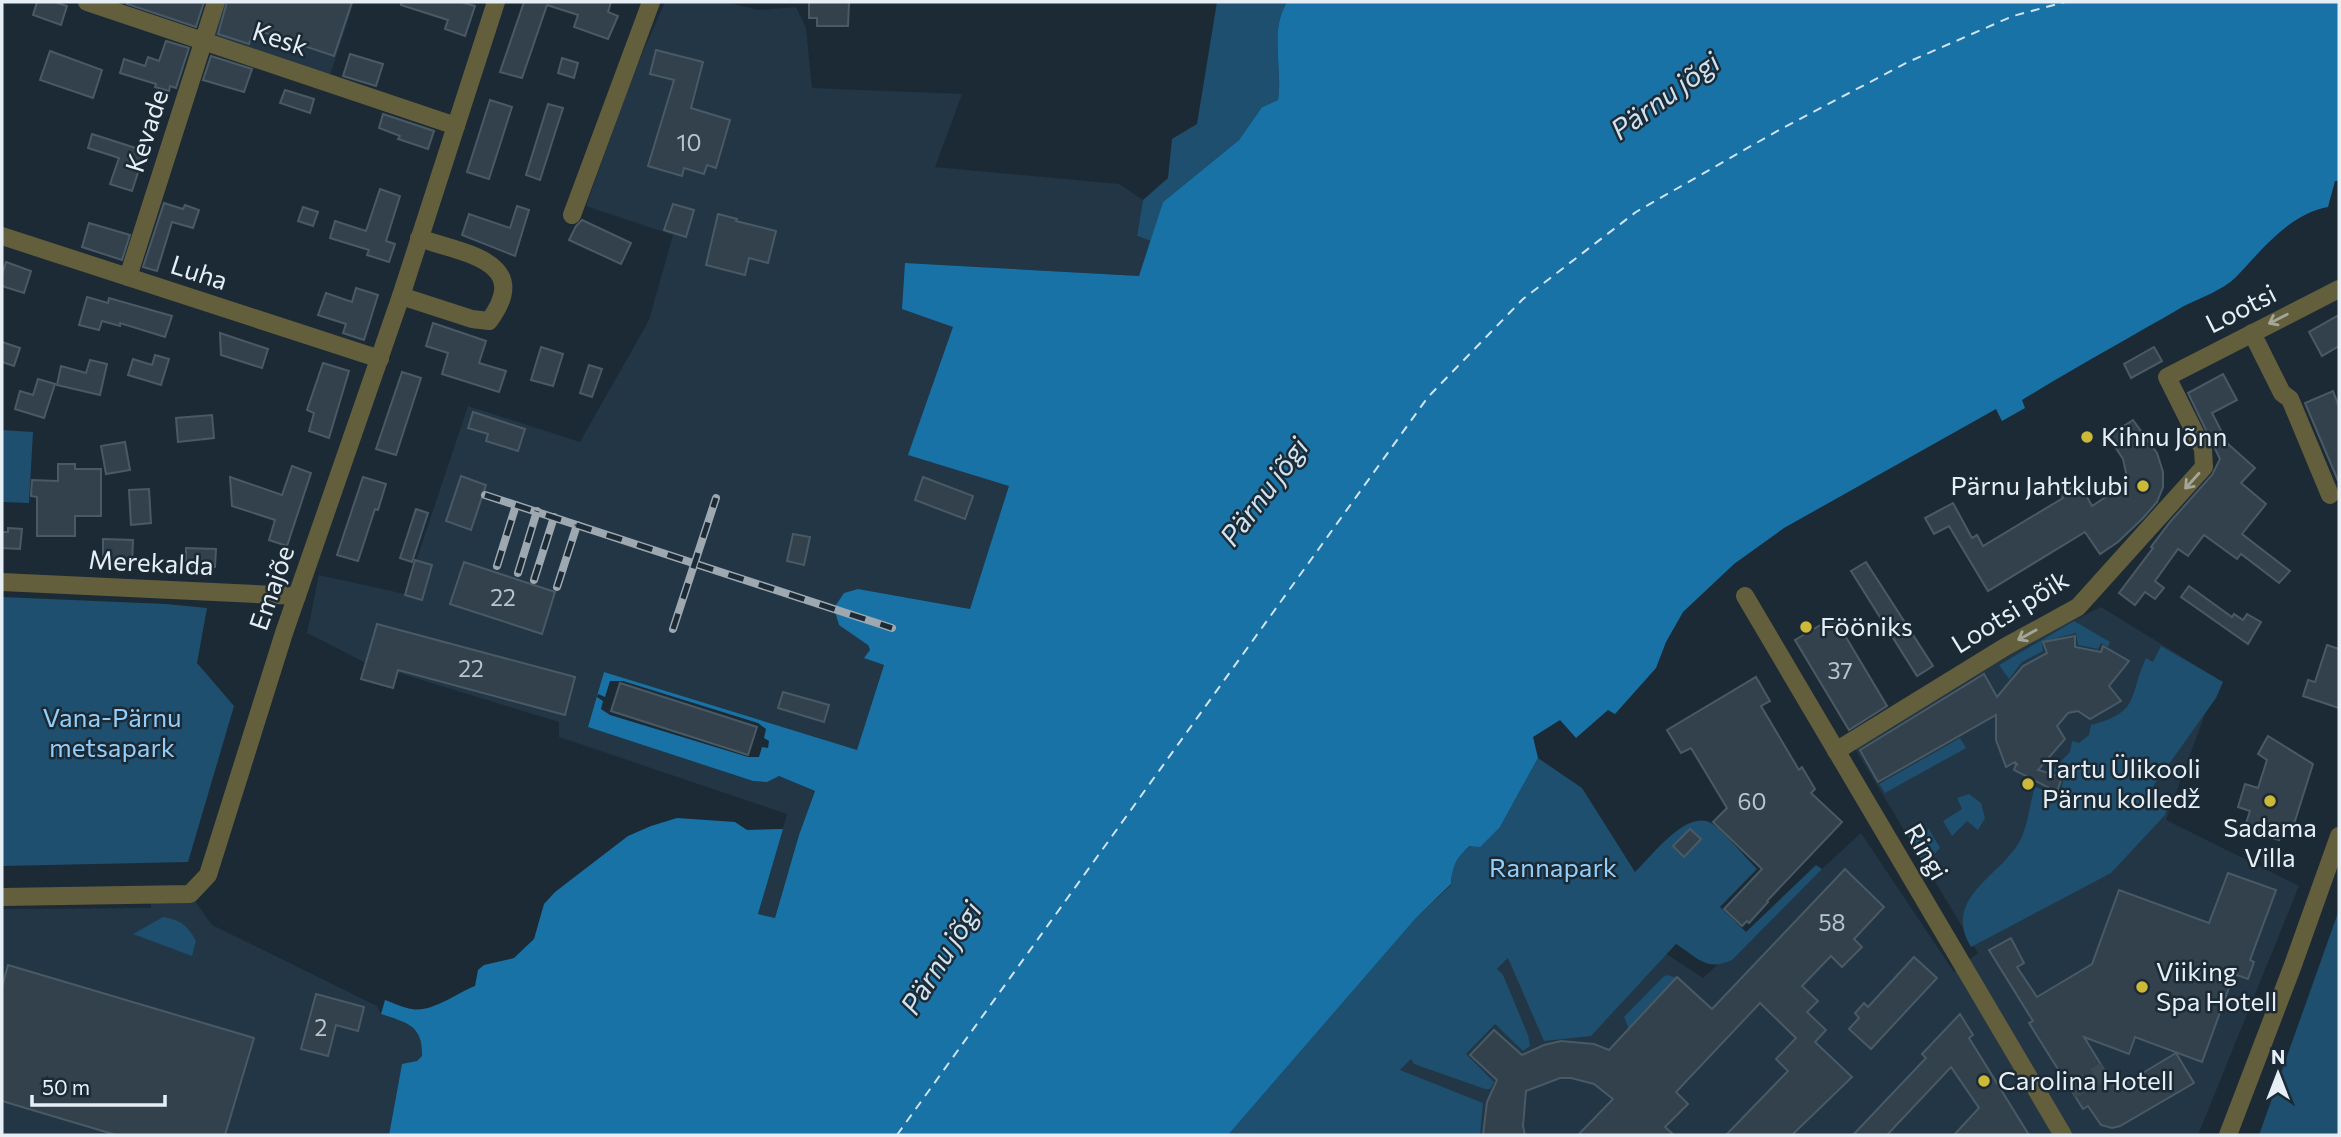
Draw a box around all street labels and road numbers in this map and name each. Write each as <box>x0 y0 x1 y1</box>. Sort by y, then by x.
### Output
street label: Kesk <box>249 14 312 61</box>
street label: Kevade <box>118 85 173 176</box>
street label: Luha <box>167 248 232 295</box>
street label: Lootsi <box>2200 277 2281 338</box>
street label: Emajõe <box>242 541 299 634</box>
street label: Merekalda <box>88 543 214 580</box>
street label: Lootsi põik <box>1945 563 2073 659</box>
street label: Ringi <box>1899 818 1956 885</box>

